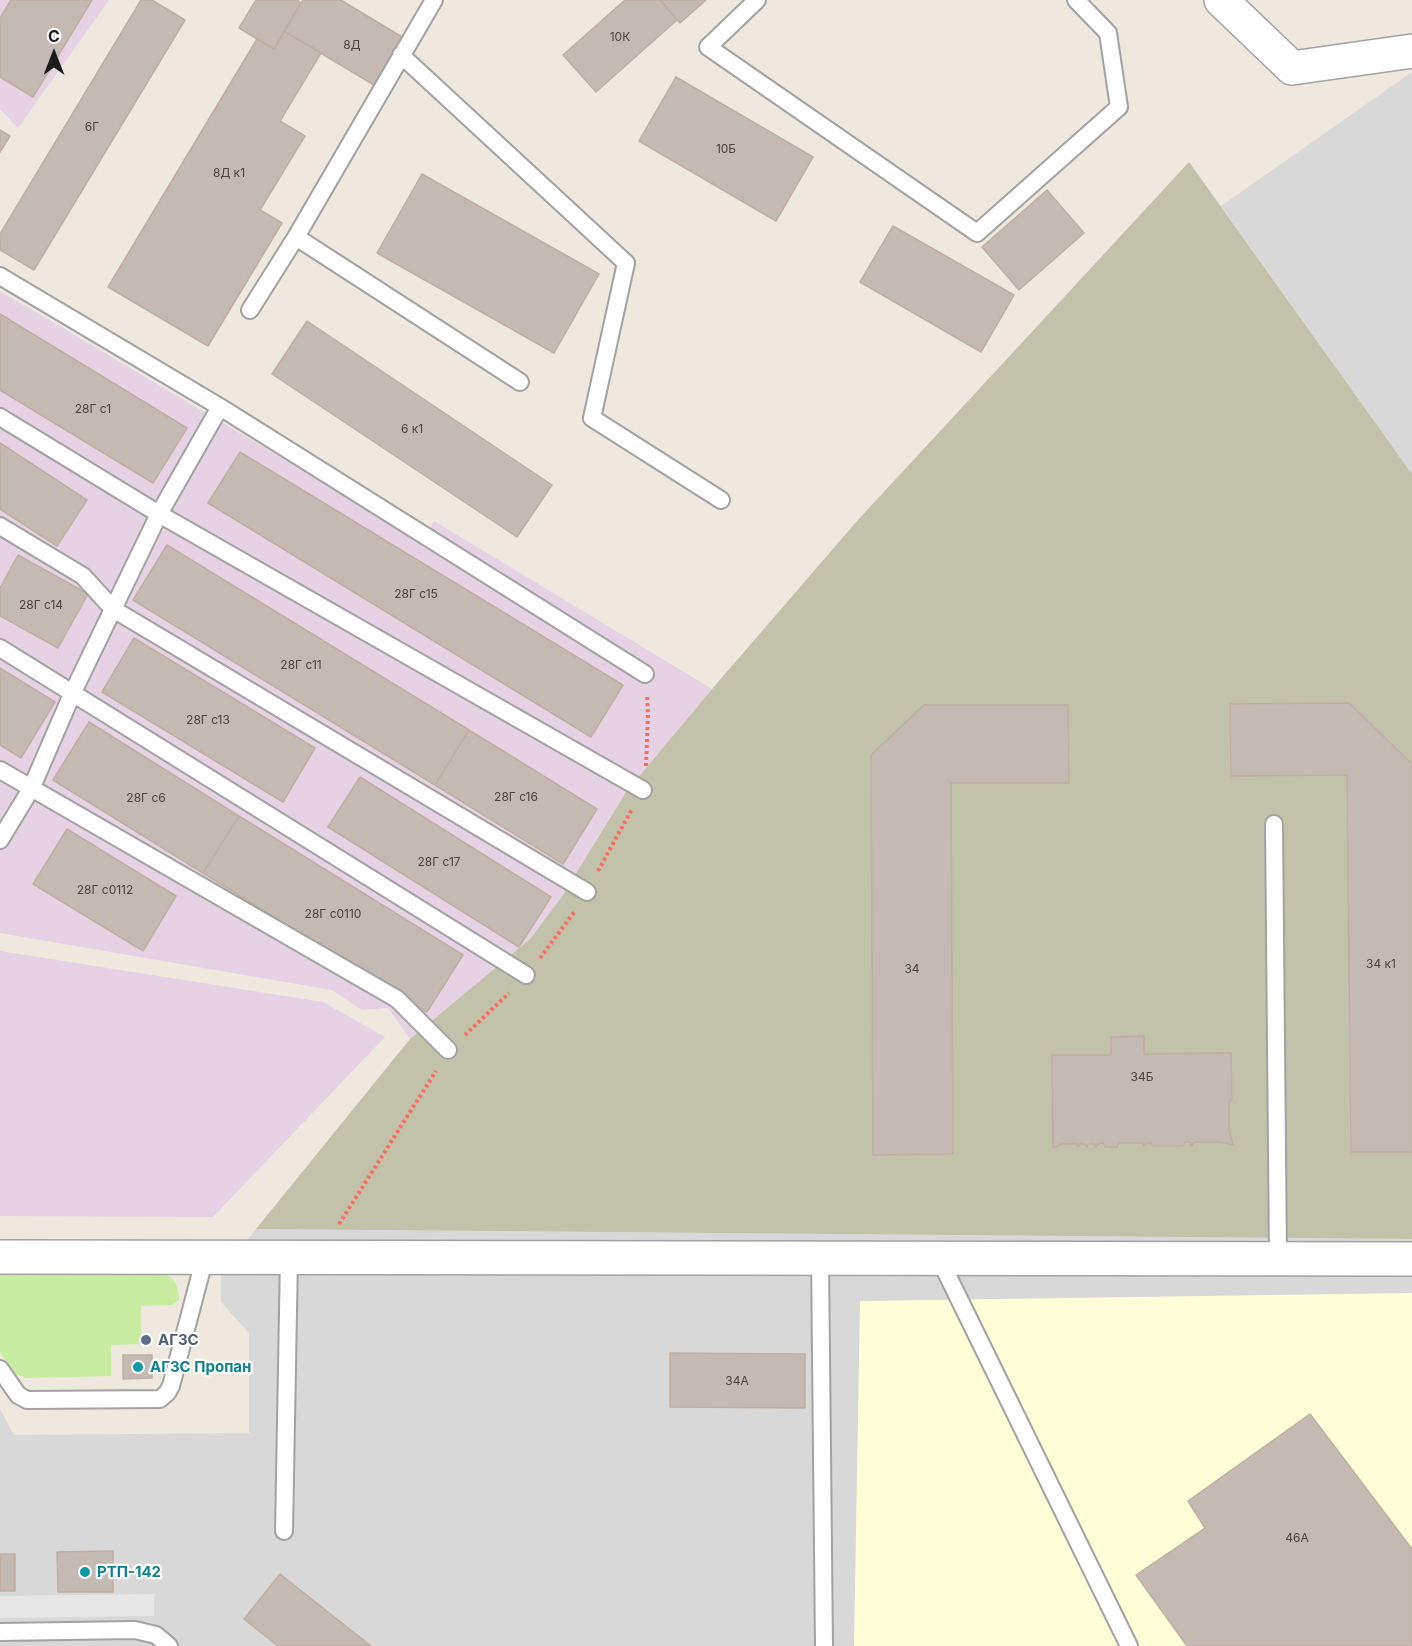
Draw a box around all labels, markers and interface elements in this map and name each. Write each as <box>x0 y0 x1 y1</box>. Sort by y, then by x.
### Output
north arrow <box>24 24 84 84</box>
text: С <box>48 26 60 46</box>
house number: 10К <box>610 30 630 44</box>
house number: 8Д <box>343 38 361 52</box>
house number: 6Г <box>85 120 99 134</box>
house number: 10Б <box>716 142 736 156</box>
house number: 8Д к1 <box>213 166 245 180</box>
house number: 28Г с1 <box>75 402 111 416</box>
house number: 6 к1 <box>401 422 423 436</box>
house number: 28Г с15 <box>394 587 438 601</box>
house number: 28Г с14 <box>19 598 63 612</box>
house number: 28Г с11 <box>280 658 322 672</box>
house number: 28Г с13 <box>186 713 230 727</box>
house number: 28Г с16 <box>494 790 538 804</box>
house number: 28Г с6 <box>126 791 166 805</box>
house number: 28Г с17 <box>417 855 461 869</box>
house number: 28Г с0112 <box>77 883 133 897</box>
house number: 28Г с0110 <box>305 907 361 921</box>
house number: 34 к1 <box>1366 957 1396 971</box>
house number: 34 <box>904 962 920 976</box>
house number: 34Б <box>1131 1070 1153 1084</box>
place label: АГЗС <box>158 1331 199 1349</box>
marker: АГЗС <box>139 1333 153 1347</box>
place label: АГЗС Пропан <box>150 1358 251 1376</box>
marker: АГЗС Пропан <box>131 1360 145 1374</box>
house number: 34А <box>725 1374 749 1388</box>
house number: 46А <box>1285 1531 1309 1545</box>
place label: РТП-142 <box>97 1563 161 1581</box>
marker: РТП-142 <box>78 1565 92 1579</box>

